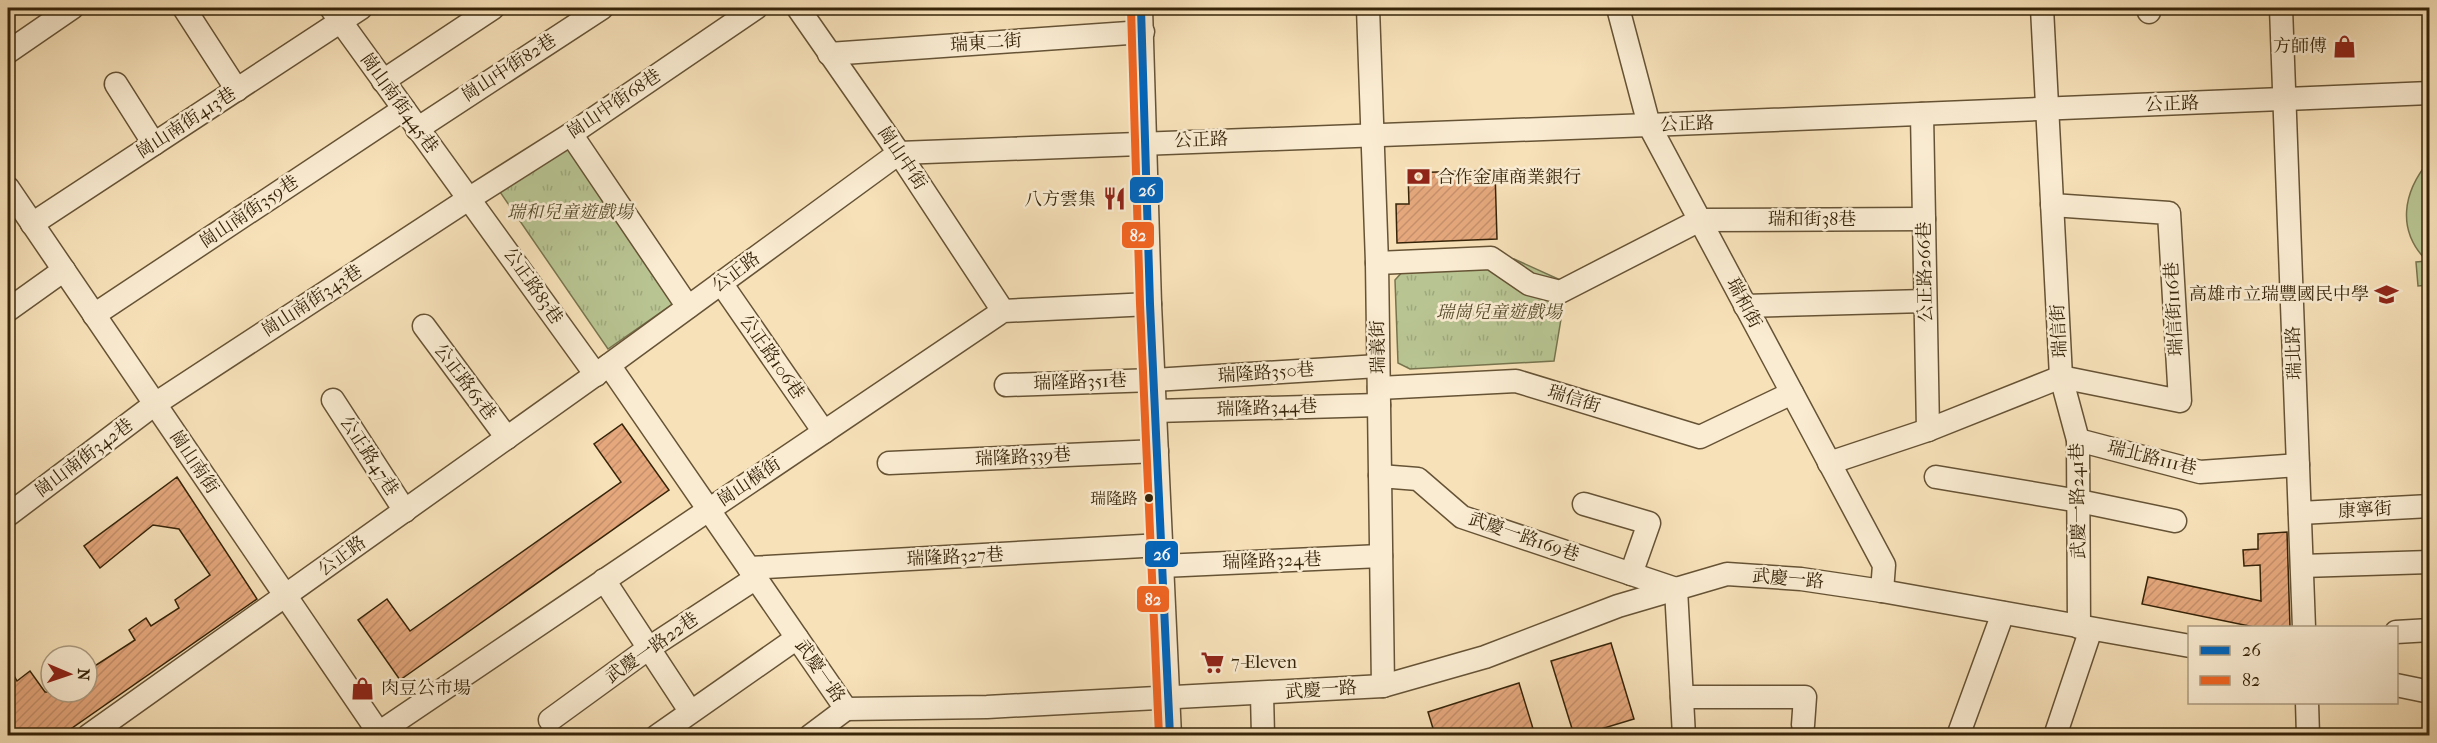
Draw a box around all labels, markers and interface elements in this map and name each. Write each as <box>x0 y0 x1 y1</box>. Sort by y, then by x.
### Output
street label: 崗山中街82巷 <box>458 30 560 106</box>
street label: 瑞東二街 <box>949 30 1023 56</box>
shop icon: 方師傅 <box>2332 33 2358 59</box>
place label: 方師傅 <box>2273 36 2327 57</box>
street label: 崗山南街445巷 <box>356 49 442 157</box>
street label: 崗山中街68巷 <box>563 65 665 143</box>
street label: 崗山南街413巷 <box>132 83 240 163</box>
street label: 公正路 <box>2145 93 2199 115</box>
street label: 公正路 <box>1660 113 1714 135</box>
street label: 崗山中街 <box>873 122 931 194</box>
street label: 公正路 <box>1174 129 1228 151</box>
bank icon: 合作金庫商業銀行 <box>1406 164 1432 190</box>
place label: 合作金庫商業銀行 <box>1437 167 1581 188</box>
street label: 崗山南街359巷 <box>196 171 302 253</box>
line badge: 26 <box>1129 176 1164 204</box>
text: 26 <box>1139 181 1156 200</box>
restaurant icon: 八方雲集 <box>1101 186 1127 212</box>
place label: 八方雲集 <box>1024 189 1096 210</box>
park label: 瑞和兒童遊戲場 <box>507 202 635 223</box>
street label: 瑞和街38巷 <box>1768 209 1856 230</box>
line badge: 82 <box>1121 221 1155 249</box>
street label: 公正路266巷 <box>1914 221 1936 323</box>
text: 82 <box>1130 226 1146 245</box>
street label: 公正路83巷 <box>499 244 567 328</box>
street label: 公正路 <box>708 248 764 296</box>
street label: 崗山南街343巷 <box>258 261 366 341</box>
street label: 瑞信街116巷 <box>2161 261 2187 357</box>
street label: 瑞和街 <box>1722 274 1766 332</box>
school or university icon: 高雄市立瑞豐國民中學 <box>2374 281 2400 307</box>
place label: 高雄市立瑞豐國民中學 <box>2189 284 2369 305</box>
park label: 瑞崗兒童遊戲場 <box>1436 302 1564 323</box>
street label: 瑞信街 <box>2047 303 2071 359</box>
street label: 公正路106巷 <box>735 311 809 403</box>
street label: 瑞義街 <box>1367 320 1389 374</box>
street label: 瑞北路 <box>2283 326 2305 380</box>
street label: 公正路65巷 <box>430 340 500 424</box>
street label: 瑞隆路350巷 <box>1217 359 1315 387</box>
street label: 瑞隆路351巷 <box>1033 370 1127 394</box>
street label: 瑞信街 <box>1545 381 1603 417</box>
street label: 瑞隆路344巷 <box>1216 396 1318 420</box>
street label: 公正路47巷 <box>335 412 403 500</box>
street label: 崗山南街342巷 <box>31 414 137 502</box>
street label: 崗山南街 <box>165 426 223 498</box>
street label: 瑞北路111巷 <box>2105 437 2199 479</box>
street label: 武慶一路241巷 <box>2066 443 2090 559</box>
street label: 瑞隆路339巷 <box>974 444 1072 470</box>
street label: 崗山橫街 <box>713 453 785 511</box>
place label: 瑞隆路 <box>1090 489 1138 508</box>
marker: 瑞隆路 <box>1143 492 1155 504</box>
street label: 康寧街 <box>2337 498 2393 522</box>
street label: 武慶一路169巷 <box>1466 508 1582 566</box>
street label: 公正路 <box>314 532 370 580</box>
line badge: 26 <box>1144 540 1179 568</box>
street label: 瑞隆路327巷 <box>906 544 1004 570</box>
text: 26 <box>1154 545 1171 564</box>
street label: 瑞隆路324巷 <box>1222 549 1322 573</box>
street label: 武慶一路 <box>1751 565 1825 593</box>
line badge: 82 <box>1136 585 1170 613</box>
text: 82 <box>1145 590 1161 609</box>
street label: 武慶一路22巷 <box>602 608 702 688</box>
legend <box>2188 626 2398 704</box>
street label: 武慶一路 <box>791 635 849 707</box>
text: 26 <box>2242 640 2261 661</box>
north arrow <box>39 644 99 704</box>
supermarket icon: 7-Eleven <box>1200 649 1226 675</box>
place label: 7-Eleven <box>1231 652 1297 673</box>
text: N <box>74 668 93 682</box>
text: 82 <box>2242 670 2260 691</box>
shop icon: 肉豆公市場 <box>350 675 376 701</box>
street label: 武慶一路 <box>1284 677 1358 703</box>
place label: 肉豆公市場 <box>381 678 471 699</box>

